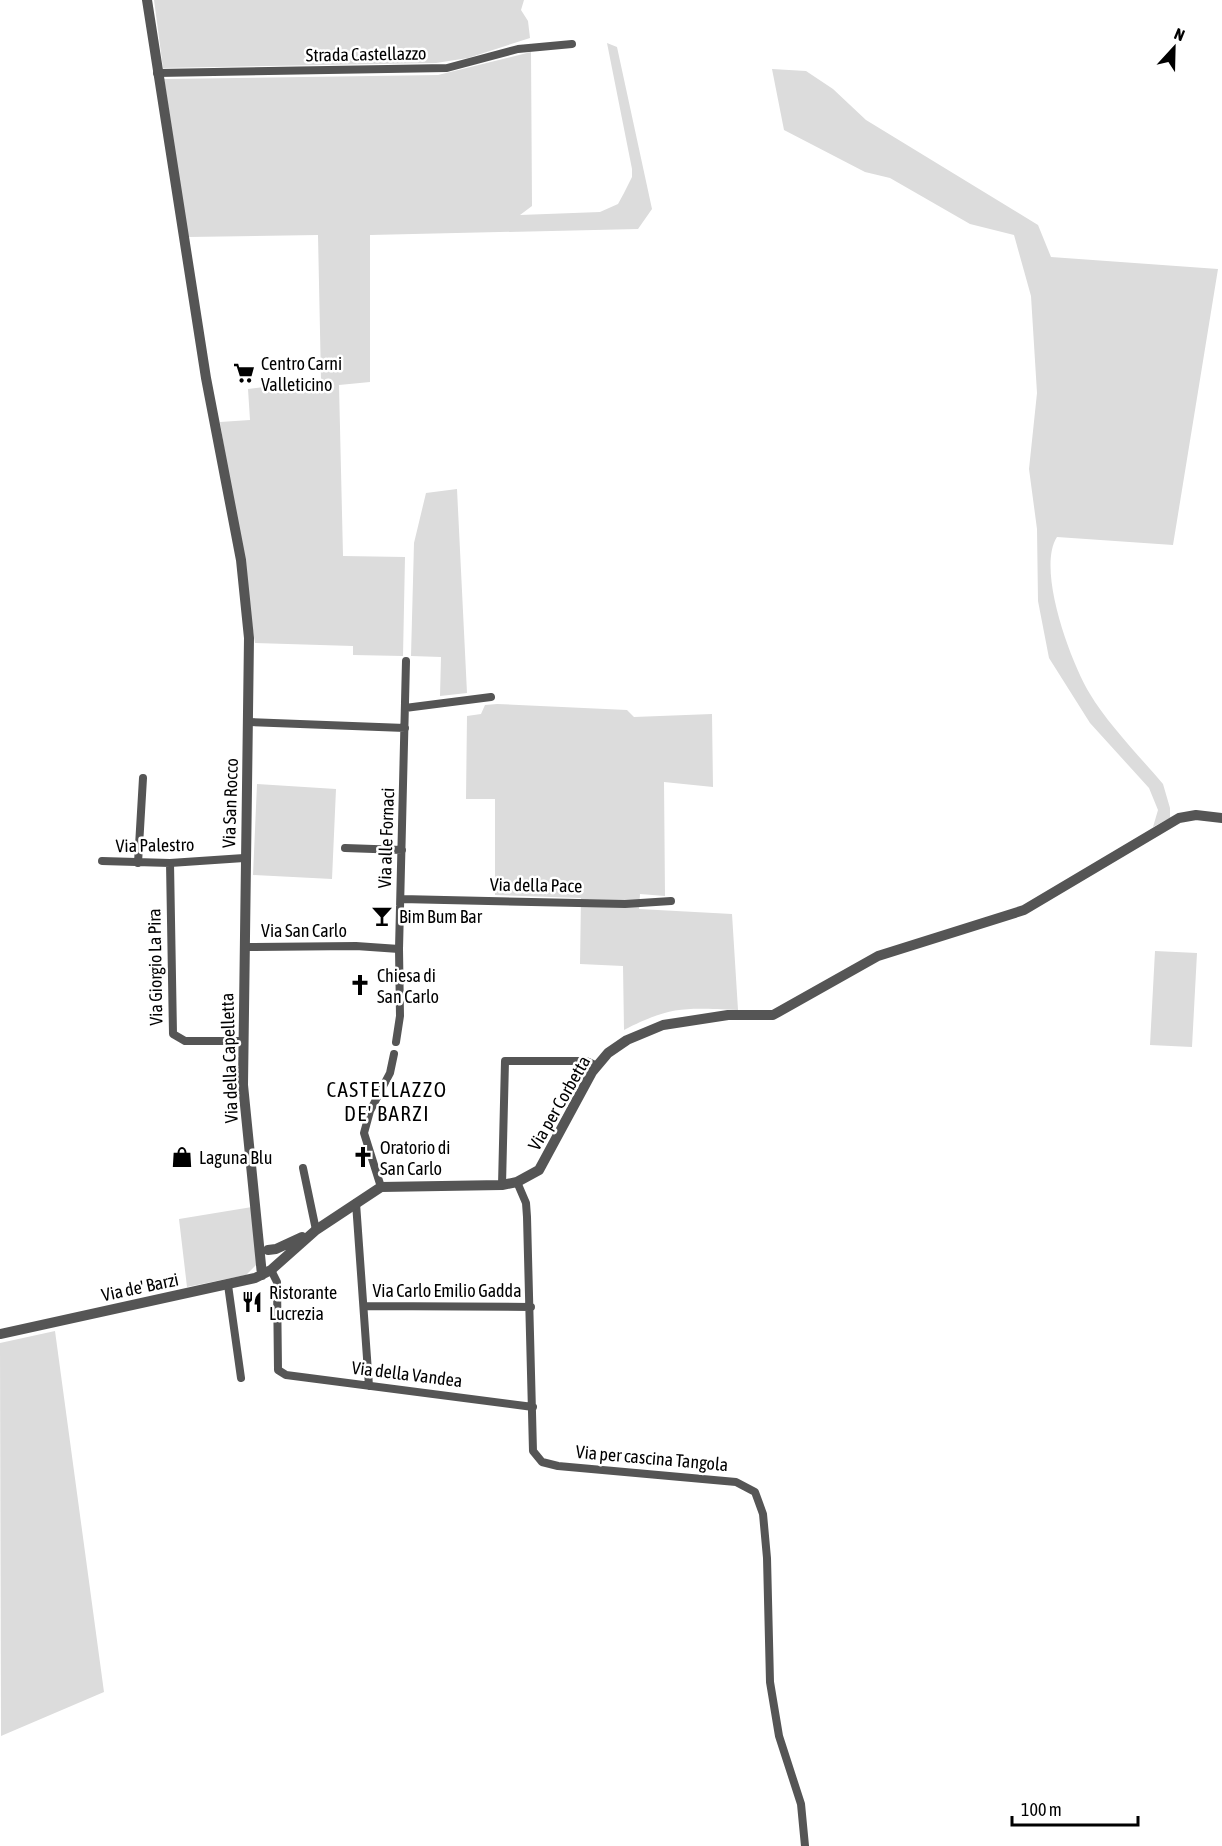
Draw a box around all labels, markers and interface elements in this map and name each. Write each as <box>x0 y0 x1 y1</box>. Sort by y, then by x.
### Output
north arrow <box>1144 18 1204 78</box>
text: N <box>1172 24 1187 44</box>
street label: Strada Castellazzo <box>306 42 426 66</box>
place label: Centro Carni Valleticino <box>261 353 342 395</box>
supermarket icon: Centro Carni Valleticino <box>232 361 256 385</box>
street label: Via San Rocco <box>218 758 242 848</box>
street label: Via alle Fornaci <box>374 787 398 889</box>
street label: Via Palestro <box>115 834 195 856</box>
street label: Via della Pace <box>490 874 582 896</box>
bar icon: Bim Bum Bar <box>370 904 394 928</box>
place label: Bim Bum Bar <box>399 906 483 927</box>
street label: Via Giorgio La Pira <box>143 908 167 1026</box>
street label: Via San Carlo <box>261 920 347 941</box>
place label: Chiesa di San Carlo <box>377 965 439 1007</box>
church icon: Chiesa di San Carlo <box>348 973 372 997</box>
street label: Via della Capelletta <box>216 993 242 1123</box>
street label: Via per Corbetta <box>524 1052 594 1154</box>
district label: CASTELLAZZO DE' BARZI <box>327 1077 447 1125</box>
place label: Oratorio di San Carlo <box>380 1137 450 1179</box>
shop icon: Laguna Blu <box>170 1145 194 1169</box>
church icon: Oratorio di San Carlo <box>351 1145 375 1169</box>
place label: Laguna Blu <box>199 1147 272 1168</box>
street label: Via de' Barzi <box>100 1269 180 1305</box>
street label: Via Carlo Emilio Gadda <box>372 1280 522 1301</box>
place label: Ristorante Lucrezia <box>269 1282 337 1324</box>
restaurant icon: Ristorante Lucrezia <box>240 1290 264 1314</box>
street label: Via della Vandea <box>350 1357 464 1391</box>
street label: Via per cascina Tangola <box>575 1441 729 1475</box>
scale bar <box>1012 1789 1138 1827</box>
text: 100 m <box>1021 1799 1062 1820</box>

